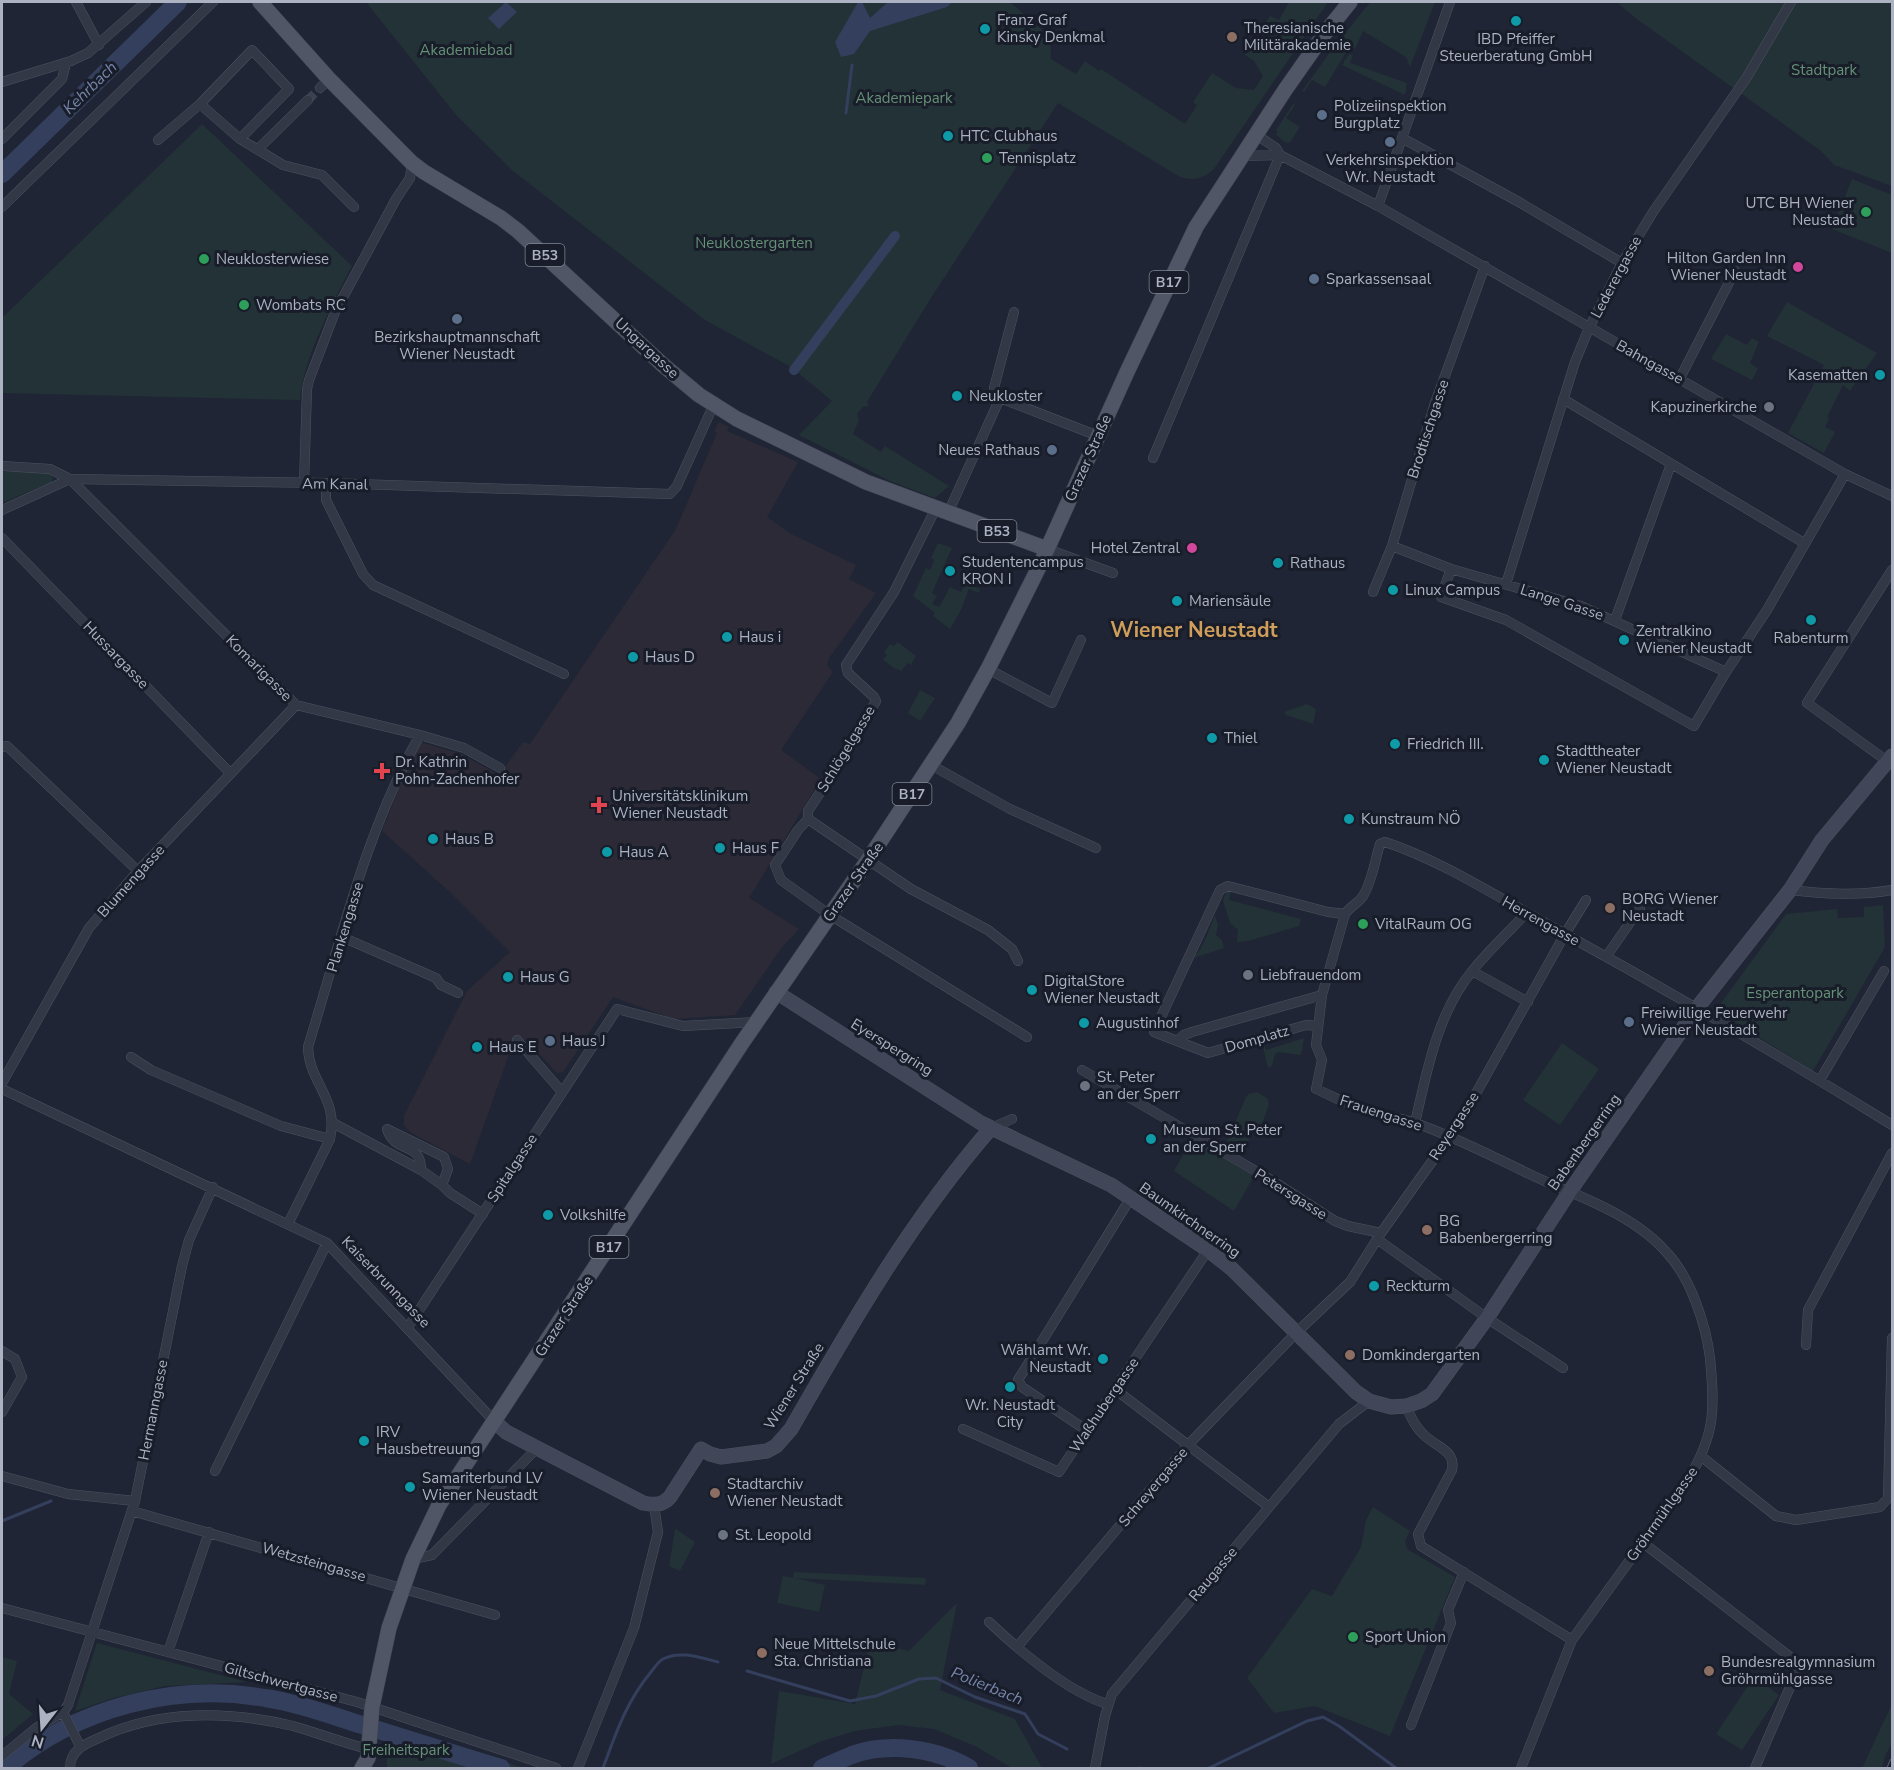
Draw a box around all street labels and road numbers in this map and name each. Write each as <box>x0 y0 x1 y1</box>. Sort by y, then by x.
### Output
street label: Lederergasse <box>1586 232 1646 322</box>
road number: B53 <box>526 244 564 266</box>
road number: B17 <box>1150 271 1188 293</box>
street label: Ungargasse <box>611 313 683 383</box>
street label: Bahngasse <box>1613 335 1687 389</box>
street label: Brodtischgasse <box>1403 377 1453 481</box>
street label: Grazer Straße <box>1060 411 1116 505</box>
street label: Am Kanal <box>302 473 369 495</box>
road number: B53 <box>978 520 1016 542</box>
street label: Lange Gasse <box>1518 579 1606 625</box>
street label: Hussargasse <box>79 617 153 693</box>
street label: Komarigasse <box>221 630 297 706</box>
street label: Schlögelgasse <box>812 702 880 796</box>
road number: B17 <box>892 783 932 805</box>
street label: Grazer Straße <box>818 838 888 926</box>
street label: Blumengasse <box>93 840 169 922</box>
street label: Plankengasse <box>322 879 368 975</box>
street label: Herrengasse <box>1499 891 1583 951</box>
street label: Eyerspergring <box>847 1014 937 1080</box>
street label: Domplatz <box>1223 1020 1291 1058</box>
street label: Reyergasse <box>1424 1088 1484 1164</box>
street label: Frauengasse <box>1337 1090 1425 1136</box>
street label: Babenbergerring <box>1543 1090 1625 1194</box>
street label: Spitalgasse <box>482 1130 542 1206</box>
street label: Petersgasse <box>1251 1164 1331 1224</box>
street label: Baumkirchnerring <box>1135 1178 1245 1262</box>
street label: Kaiserbrunngasse <box>337 1232 435 1332</box>
road number: B17 <box>590 1236 628 1258</box>
street label: Grazer Straße <box>530 1272 598 1360</box>
street label: Wiener Straße <box>759 1339 829 1433</box>
street label: Waßhubergasse <box>1065 1353 1143 1457</box>
street label: Hermanngasse <box>133 1358 173 1462</box>
street label: Schreyergasse <box>1114 1443 1192 1531</box>
street label: Gröhrmühlgasse <box>1622 1463 1702 1565</box>
street label: Wetzsteingasse <box>260 1538 368 1586</box>
street label: Raugasse <box>1184 1542 1242 1606</box>
street label: Giltschwertgasse <box>222 1657 340 1707</box>

